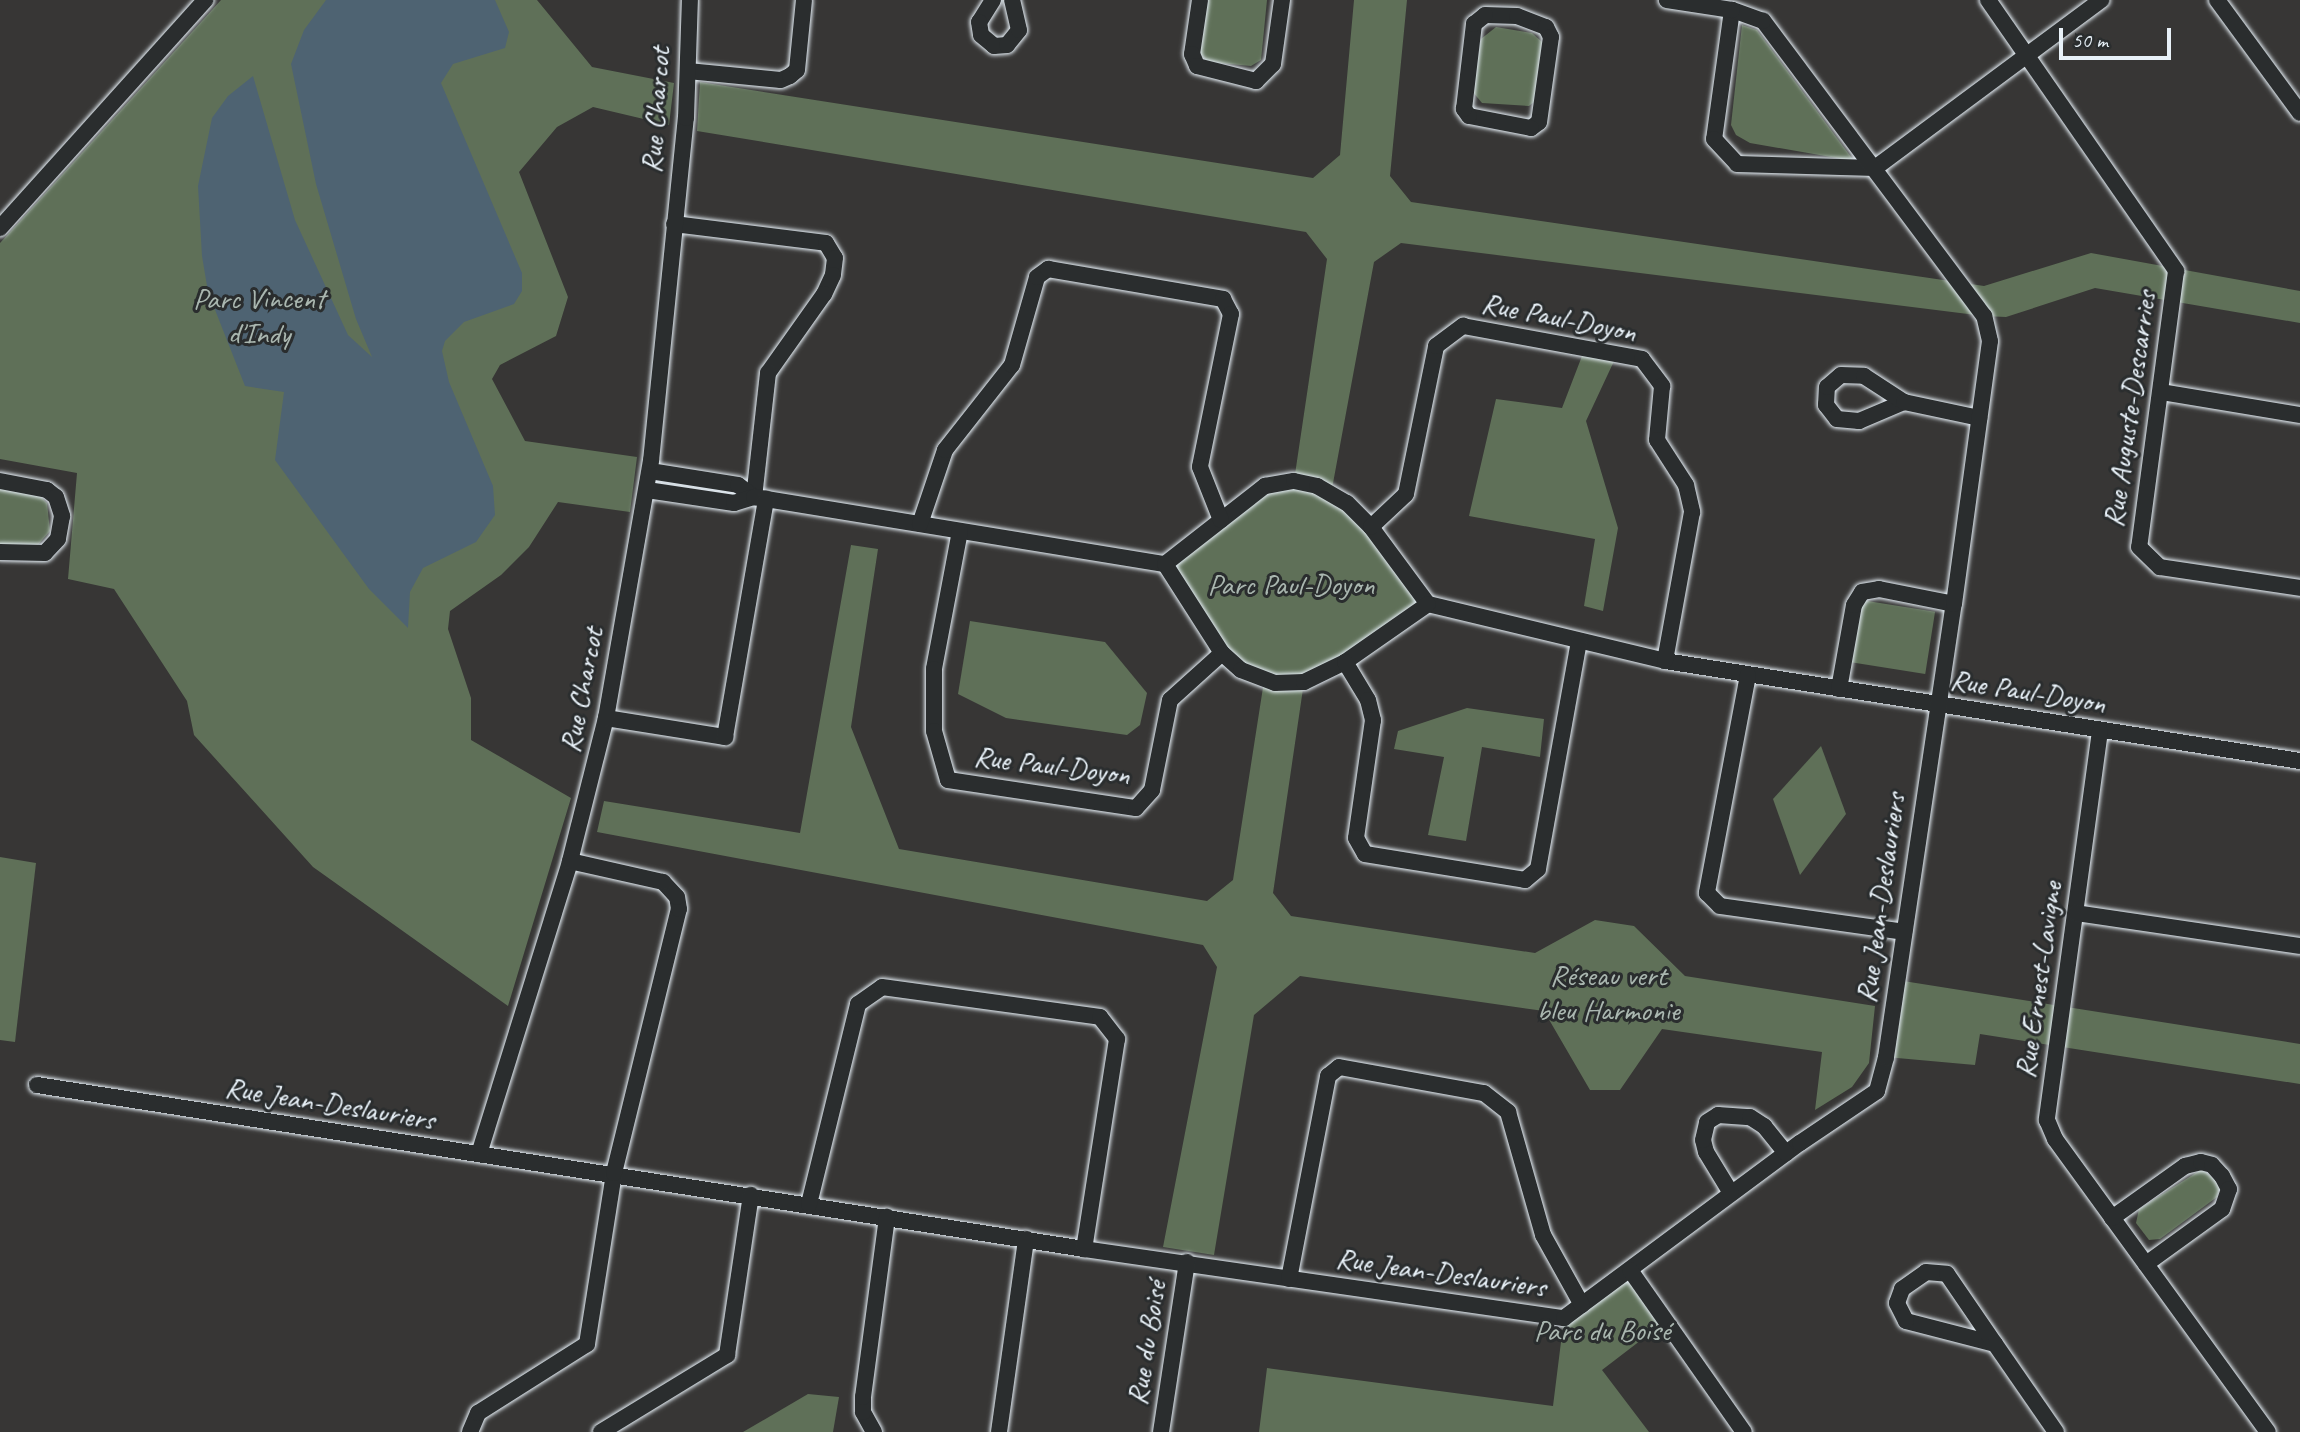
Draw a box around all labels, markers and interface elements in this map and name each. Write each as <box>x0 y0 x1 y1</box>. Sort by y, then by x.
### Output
scale bar <box>2062 14 2174 58</box>
text: 50 m <box>2072 27 2108 53</box>
street label: Rue Charcot <box>633 45 677 175</box>
park label: Parc Vincent d'Indy <box>193 280 325 350</box>
street label: Rue Paul-Doyon <box>1478 284 1640 350</box>
street label: Rue Auguste-Descarries <box>2095 289 2163 529</box>
park label: Parc Paul-Doyon <box>1207 566 1375 602</box>
street label: Rue Charcot <box>551 624 611 756</box>
street label: Rue Paul-Doyon <box>1947 661 2109 721</box>
street label: Rue Paul-Doyon <box>972 738 1132 792</box>
street label: Rue Jean-Deslauriers <box>1848 791 1912 1005</box>
street label: Rue Ernest-Lavigne <box>2006 880 2070 1080</box>
park label: Réseau vert bleu Harmonie <box>1536 957 1680 1028</box>
street label: Rue Jean-Deslauriers <box>223 1069 437 1137</box>
street label: Rue Jean-Deslauriers <box>1334 1240 1548 1304</box>
street label: Rue du Boisé <box>1118 1278 1174 1408</box>
park label: Parc du Boisé <box>1534 1312 1670 1348</box>

